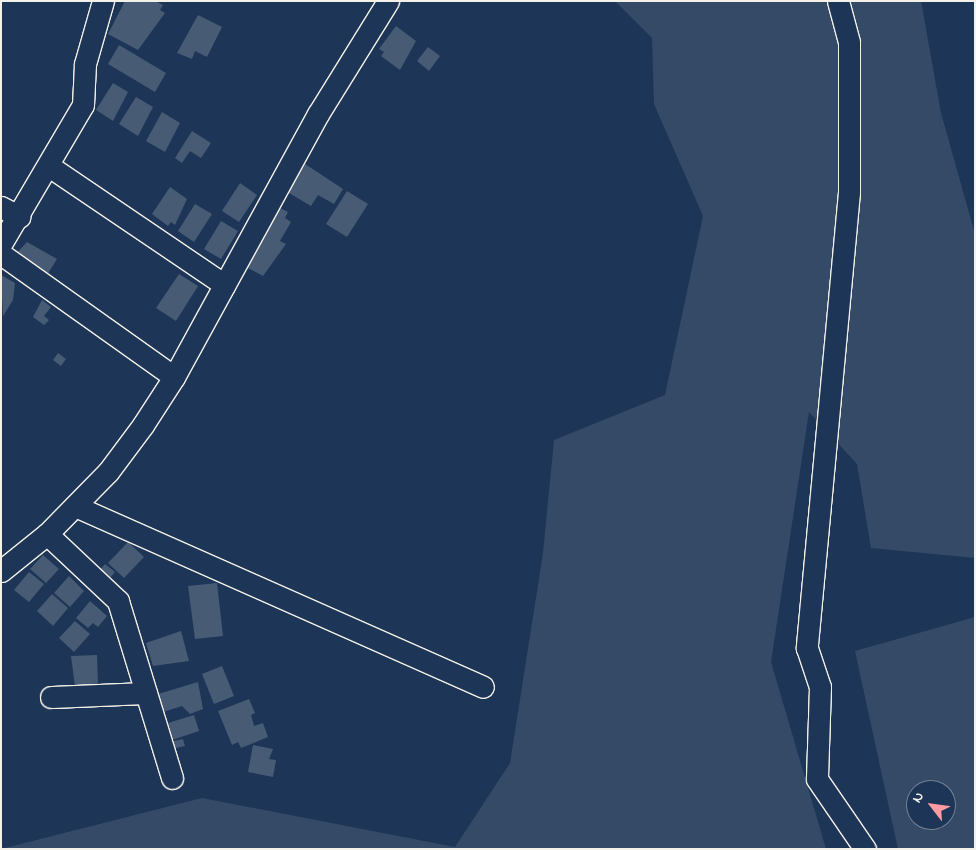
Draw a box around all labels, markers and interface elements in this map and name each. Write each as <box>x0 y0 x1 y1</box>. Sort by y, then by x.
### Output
north arrow <box>906 780 956 830</box>
text: N <box>907 788 930 807</box>

